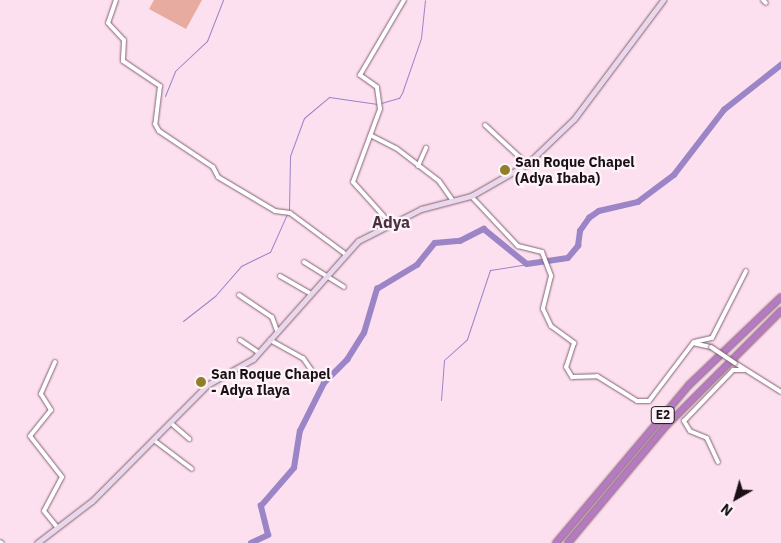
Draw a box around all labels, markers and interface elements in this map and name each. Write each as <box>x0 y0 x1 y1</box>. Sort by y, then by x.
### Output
place label: San Roque Chapel (Adya Ibaba) <box>515 154 635 186</box>
marker: San Roque Chapel (Adya Ibaba) <box>499 164 511 176</box>
district label: Adya <box>372 212 410 232</box>
place label: San Roque Chapel - Adya Ilaya <box>211 366 331 398</box>
marker: San Roque Chapel - Adya Ilaya <box>195 376 207 388</box>
road number: E2 <box>650 406 676 424</box>
north arrow <box>711 473 761 523</box>
text: N <box>717 500 736 520</box>

